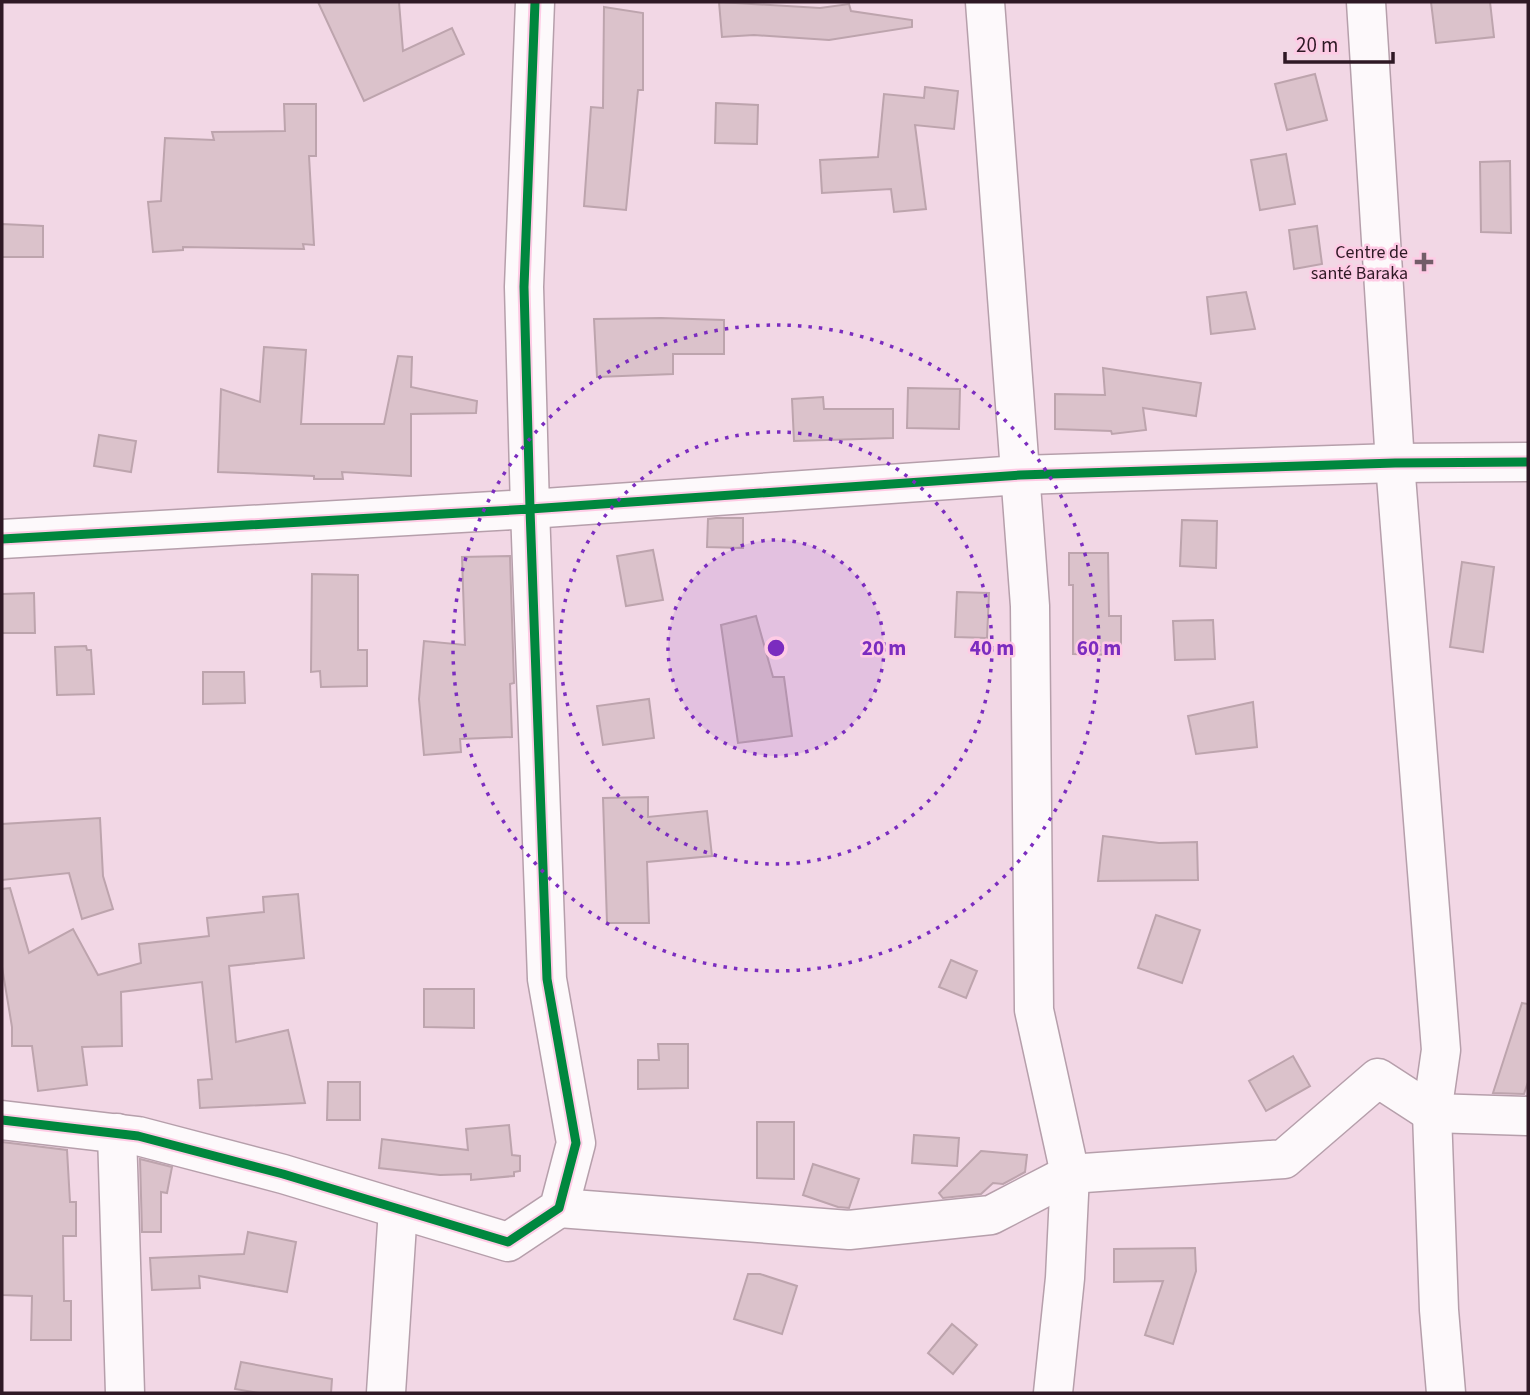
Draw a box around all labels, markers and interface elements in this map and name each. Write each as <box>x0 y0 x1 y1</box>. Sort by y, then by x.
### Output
scale bar <box>1285 21 1394 65</box>
text: 20 m <box>1296 30 1338 60</box>
place label: Centre de santé Baraka <box>1311 240 1408 286</box>
marker: Centre de santé Baraka <box>1414 252 1434 272</box>
text: 20 m <box>862 633 906 663</box>
text: 40 m <box>970 633 1014 663</box>
text: 60 m <box>1077 633 1121 663</box>
centre of rings <box>764 636 788 660</box>

